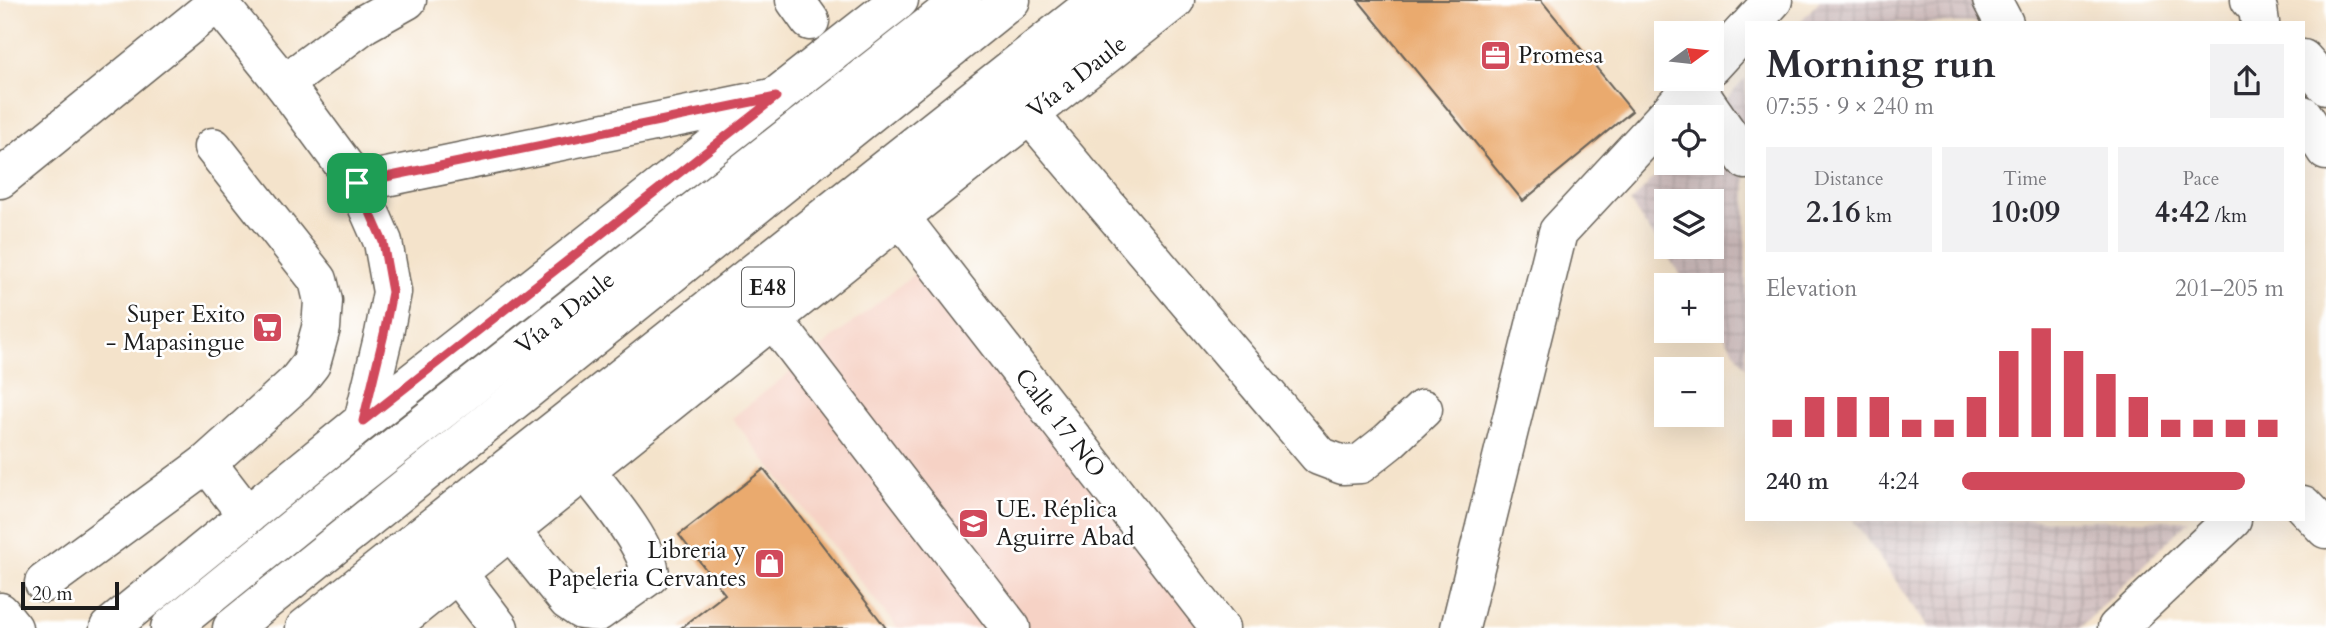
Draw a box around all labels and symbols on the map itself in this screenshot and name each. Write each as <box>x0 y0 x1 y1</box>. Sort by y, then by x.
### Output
north arrow <box>1654 21 1724 91</box>
street label: Vía a Daule <box>1020 28 1134 126</box>
office icon: Promesa <box>1478 38 1512 72</box>
place label: Promesa <box>1518 39 1604 72</box>
pin <box>327 153 387 213</box>
street label: Vía a Daule <box>508 264 622 362</box>
road number: E48 <box>742 268 794 306</box>
place label: Super Exito - Mapasingue <box>106 298 245 359</box>
supermarket icon: Super Exito - Mapasingue <box>251 311 285 345</box>
street label: Calle 17 NO <box>1007 361 1113 485</box>
place label: UE. Réplica Aguirre Abad <box>996 493 1135 554</box>
school or university icon: UE. Réplica Aguirre Abad <box>956 506 990 540</box>
place label: Libreria y Papeleria Cervantes <box>548 534 746 595</box>
shop icon: Libreria y Papeleria Cervantes <box>752 547 786 581</box>
scale bar <box>21 579 119 611</box>

